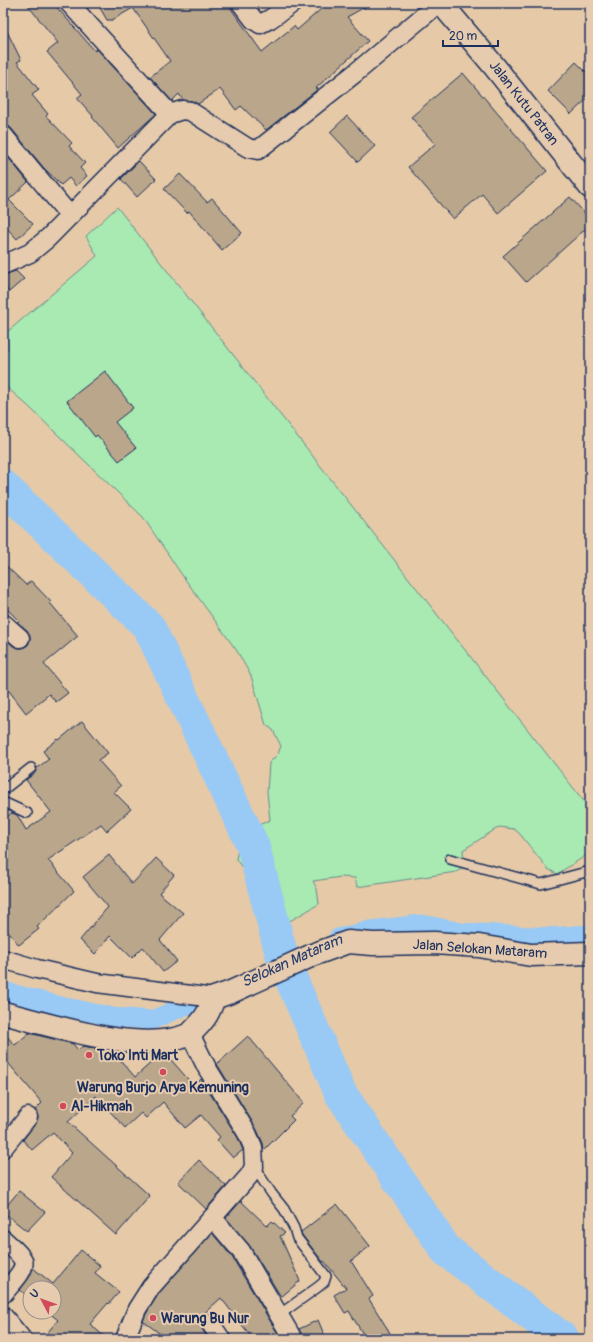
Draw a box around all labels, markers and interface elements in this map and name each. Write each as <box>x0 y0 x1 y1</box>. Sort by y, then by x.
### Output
scale bar <box>443 22 498 48</box>
text: 20 m <box>449 29 478 44</box>
street label: Jalan Kutu Patran <box>486 57 562 149</box>
water label: Selokan Mataram <box>239 930 347 992</box>
street label: Jalan Selokan Mataram <box>412 936 548 962</box>
place label: Toko Inti Mart <box>96 1047 179 1064</box>
marker: Toko Inti Mart <box>84 1050 94 1060</box>
marker: Warung Burjo Arya Kemuning <box>158 1067 168 1077</box>
place label: Warung Burjo Arya Kemuning <box>77 1079 249 1096</box>
place label: Al-Hikmah <box>71 1098 133 1115</box>
marker: Al-Hikmah <box>58 1101 68 1111</box>
north arrow <box>22 1280 62 1320</box>
text: U <box>28 1287 42 1301</box>
place label: Warung Bu Nur <box>161 1310 250 1327</box>
marker: Warung Bu Nur <box>148 1313 158 1323</box>

